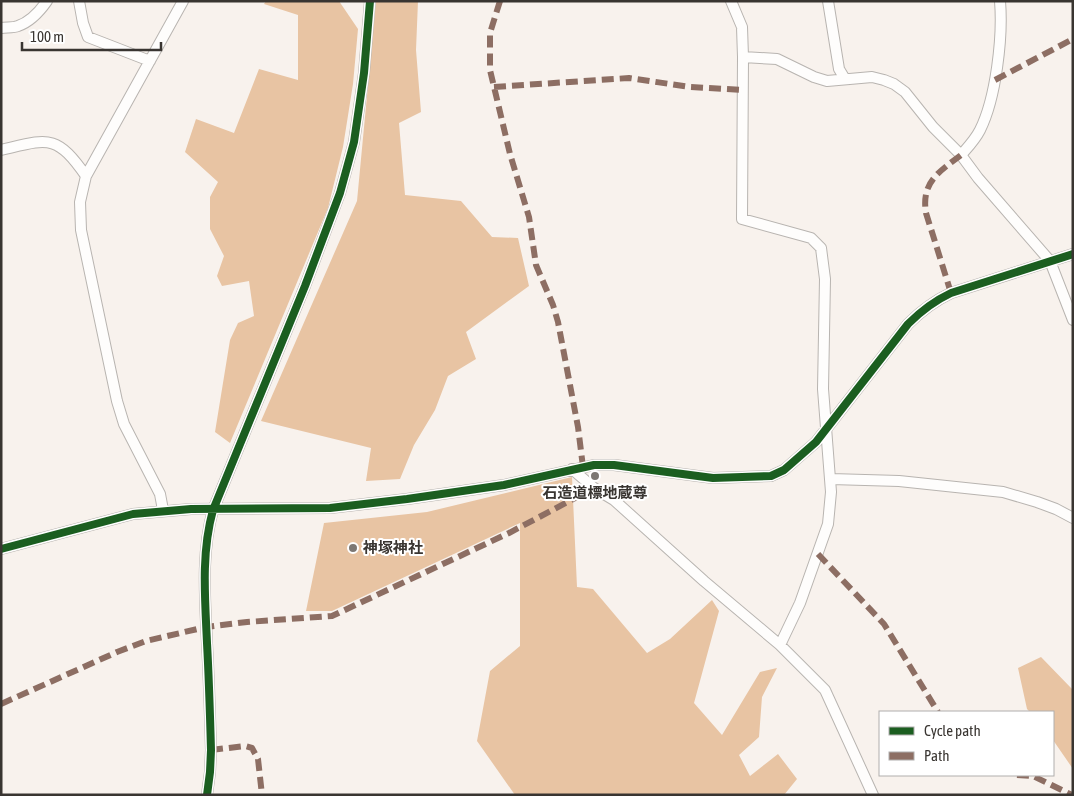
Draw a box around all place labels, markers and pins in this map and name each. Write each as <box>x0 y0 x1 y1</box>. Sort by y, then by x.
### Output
marker: 石造道標地蔵尊 <box>589 470 601 482</box>
place label: 石造道標地蔵尊 <box>542 484 648 501</box>
place label: 神塚神社 <box>362 539 423 556</box>
marker: 神塚神社 <box>347 542 359 554</box>

